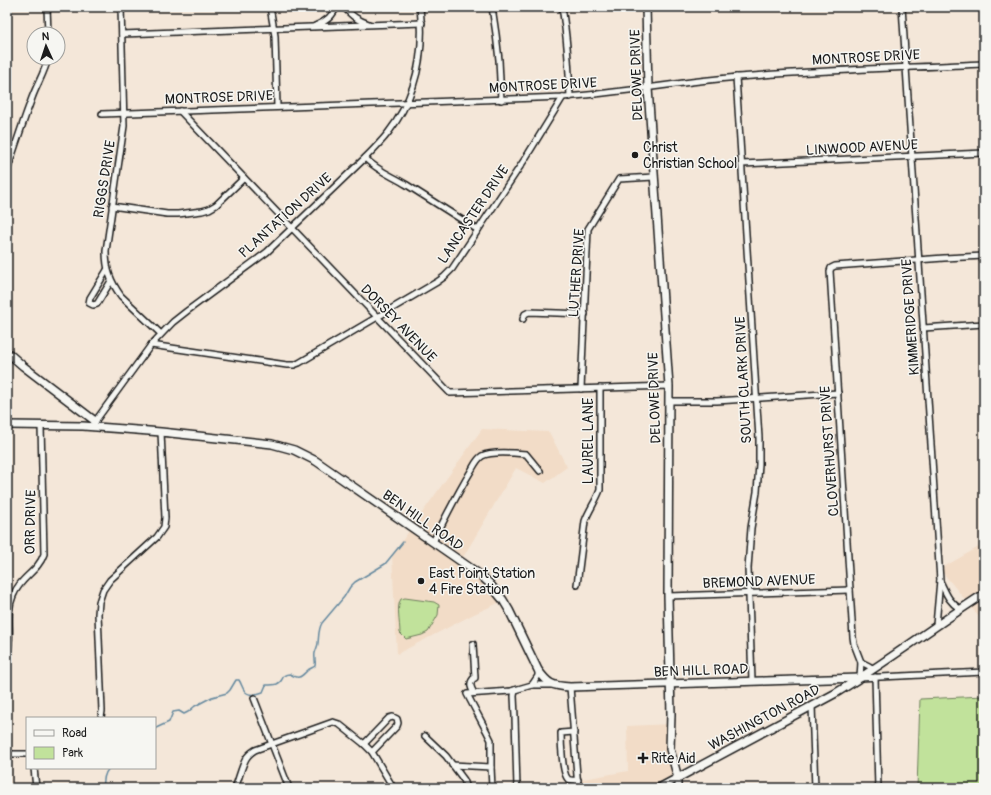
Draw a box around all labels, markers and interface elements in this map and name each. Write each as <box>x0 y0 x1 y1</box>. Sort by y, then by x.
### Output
north arrow <box>26 26 66 66</box>
street label: DELOWE DRIVE <box>626 29 647 121</box>
text: N <box>41 30 50 43</box>
street label: MONTROSE DRIVE <box>812 46 920 69</box>
street label: MONTROSE DRIVE <box>489 74 597 97</box>
street label: MONTROSE DRIVE <box>165 87 273 108</box>
street label: LINWOOD AVENUE <box>806 136 918 159</box>
street label: RIGGS DRIVE <box>90 139 119 219</box>
place label: Christ Christian School <box>643 139 737 172</box>
marker: Christ Christian School <box>630 150 640 160</box>
street label: LANCASTER DRIVE <box>434 162 513 267</box>
street label: PLANTATION DRIVE <box>235 169 335 262</box>
street label: LUTHER DRIVE <box>565 228 588 318</box>
street label: KIMMERIDGE DRIVE <box>898 258 923 376</box>
street label: DORSEY AVENUE <box>357 281 440 366</box>
street label: SOUTH CLARK DRIVE <box>732 316 755 444</box>
street label: DELOWE DRIVE <box>644 352 665 444</box>
street label: CLOVERHURST DRIVE <box>816 385 843 517</box>
street label: LAUREL LANE <box>580 398 597 484</box>
street label: BEN HILL ROAD <box>379 486 466 555</box>
street label: ORR DRIVE <box>21 490 40 554</box>
place label: East Point Station 4 Fire Station <box>429 565 535 598</box>
street label: BREMOND AVENUE <box>702 571 816 592</box>
marker: East Point Station 4 Fire Station <box>416 576 426 586</box>
street label: BEN HILL ROAD <box>653 660 749 681</box>
street label: WASHINGTON ROAD <box>706 681 823 754</box>
legend <box>26 717 156 769</box>
text: Road <box>62 726 87 741</box>
text: Park <box>62 746 83 761</box>
place label: Rite Aid <box>651 750 696 767</box>
marker: Rite Aid <box>638 753 648 763</box>

